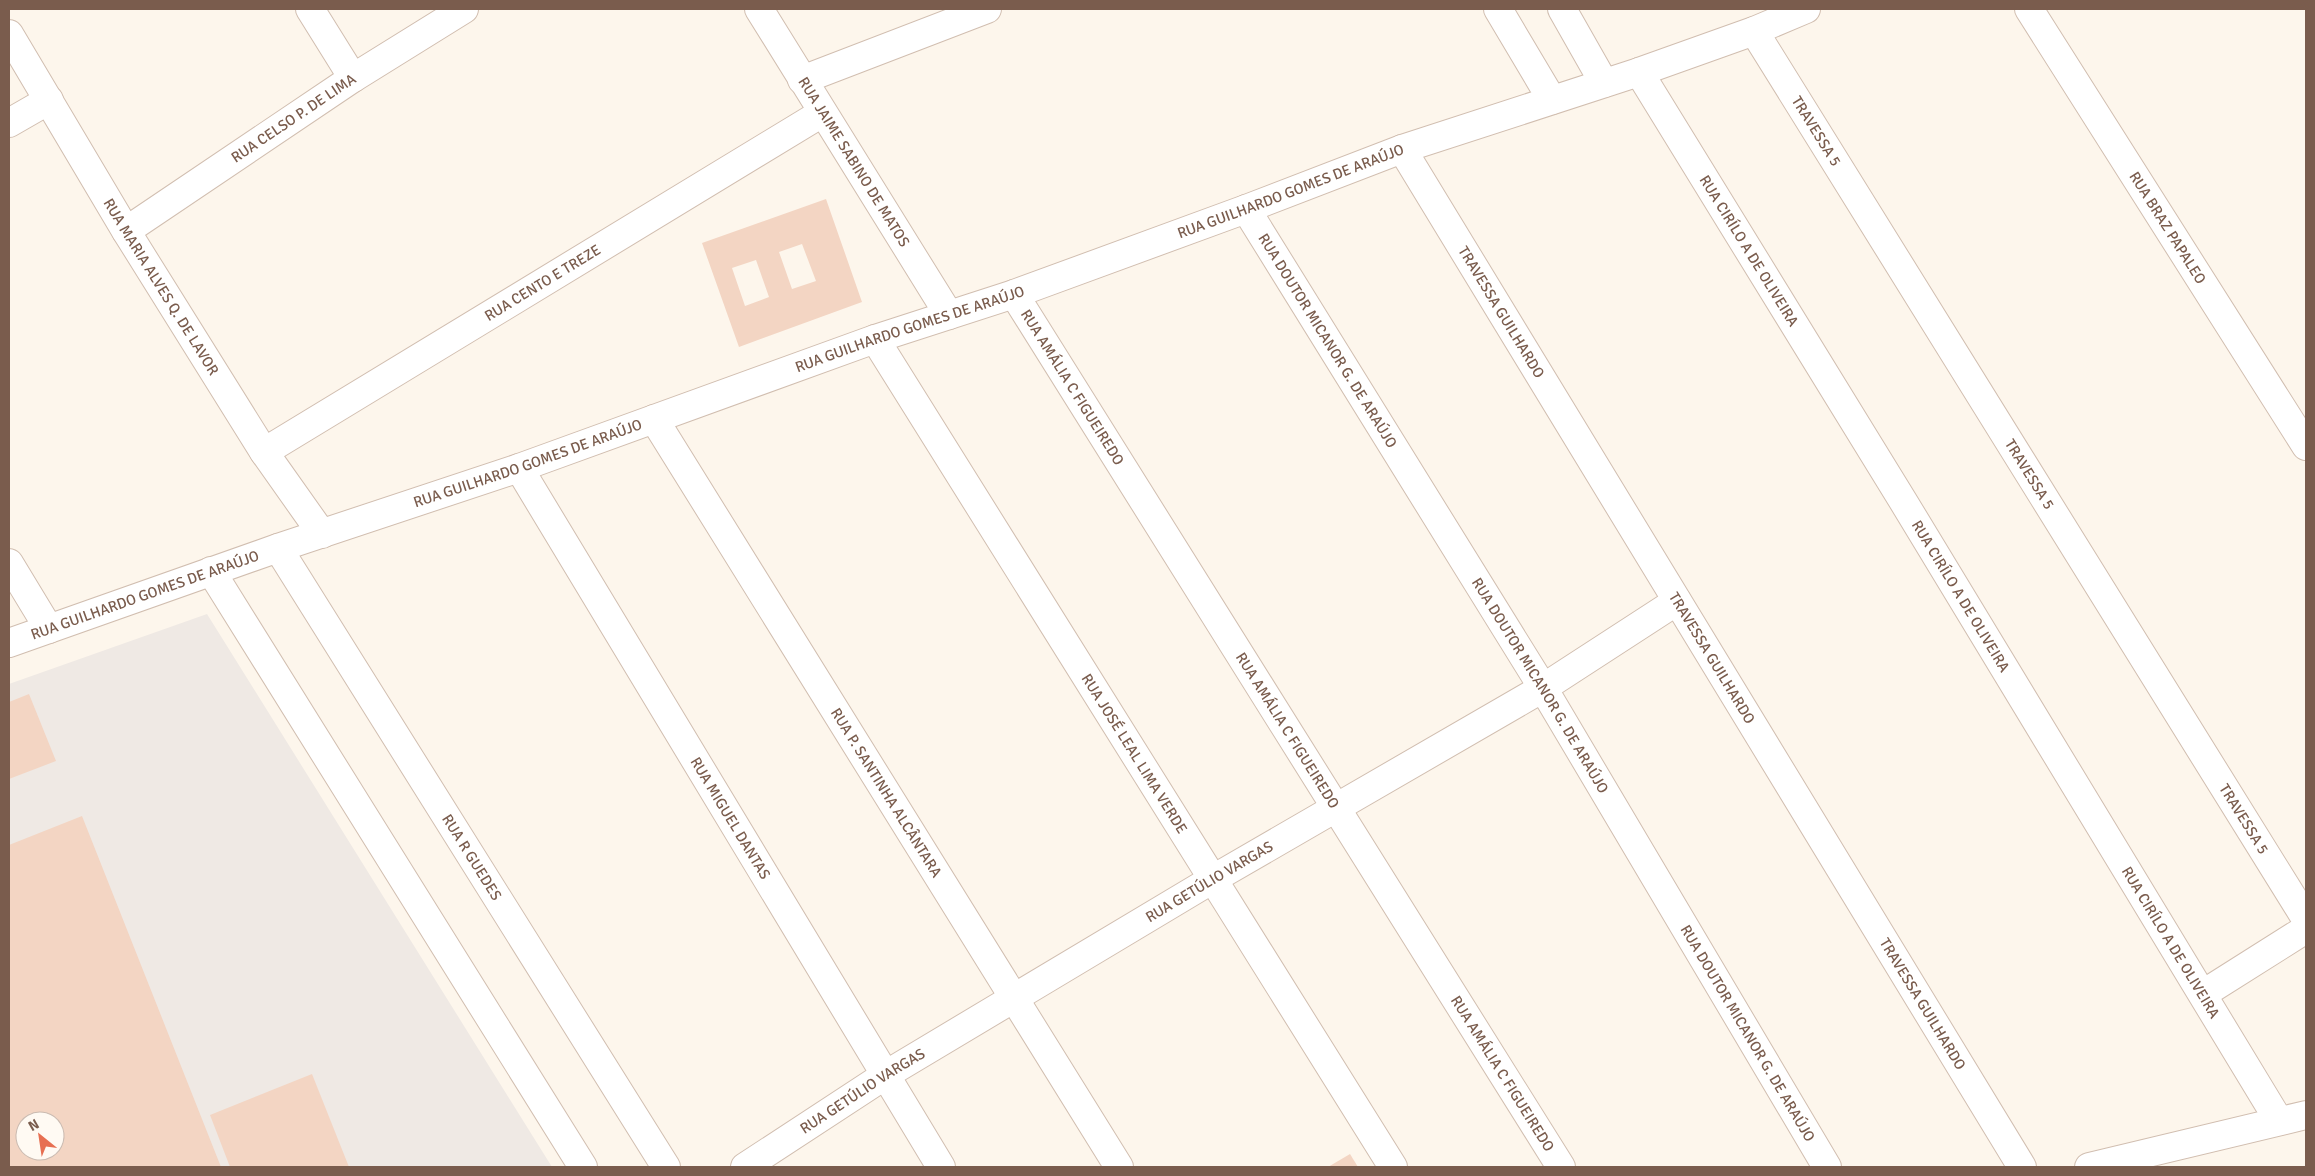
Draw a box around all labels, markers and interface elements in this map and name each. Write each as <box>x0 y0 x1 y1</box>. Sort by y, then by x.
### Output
street label: RUA CELSO P. DE LIMA <box>228 70 359 167</box>
street label: RUA JAIME SABINO DE MATOS <box>794 74 913 250</box>
street label: TRAVESSA 5 <box>1788 93 1845 170</box>
street label: RUA GUILHARDO GOMES DE ARAÚJO <box>1175 140 1406 242</box>
street label: RUA BRAZ PAPALEO <box>2125 168 2210 287</box>
street label: RUA CIRÍLO A DE OLIVEIRA <box>1696 172 1802 330</box>
street label: RUA MARIA ALVES Q. DE LAVOR <box>100 195 223 378</box>
street label: RUA DOUTOR MICANOR G. DE ARAÚJO <box>1254 230 1401 451</box>
street label: RUA CENTO E TREZE <box>481 241 604 325</box>
street label: TRAVESSA GUILHARDO <box>1454 243 1548 381</box>
street label: RUA GUILHARDO GOMES DE ARAÚJO <box>793 282 1027 376</box>
street label: RUA AMÁLIA C FIGUEIREDO <box>1017 306 1128 469</box>
street label: RUA GUILHARDO GOMES DE ARAÚJO <box>411 415 645 511</box>
street label: TRAVESSA 5 <box>2001 436 2058 513</box>
street label: RUA CIRÍLO A DE OLIVEIRA <box>1908 517 2014 675</box>
street label: RUA GUILHARDO GOMES DE ARAÚJO <box>28 546 261 644</box>
street label: RUA DOUTOR MICANOR G. DE ARAÚJO <box>1468 574 1612 797</box>
street label: TRAVESSA GUILHARDO <box>1665 589 1759 727</box>
street label: RUA AMÁLIA C FIGUEIREDO <box>1232 649 1343 812</box>
street label: RUA JOSÉ LEAL LIMA VERDE <box>1078 670 1191 837</box>
street label: RUA P. SANTINHA ALCÂNTARA <box>827 705 946 881</box>
street label: RUA MIGUEL DANTAS <box>687 754 774 883</box>
street label: TRAVESSA 5 <box>2215 781 2272 858</box>
street label: RUA R GUEDES <box>438 811 506 904</box>
street label: RUA GETÚLIO VARGAS <box>1142 837 1276 926</box>
street label: RUA CIRÍLO A DE OLIVEIRA <box>2118 863 2224 1022</box>
street label: RUA DOUTOR MICANOR G. DE ARAÚJO <box>1676 922 1819 1145</box>
street label: TRAVESSA GUILHARDO <box>1876 935 1970 1073</box>
street label: RUA AMÁLIA C FIGUEIREDO <box>1447 992 1558 1155</box>
street label: RUA GETÚLIO VARGAS <box>797 1044 928 1138</box>
north arrow <box>15 1111 65 1161</box>
text: N <box>25 1115 42 1135</box>

